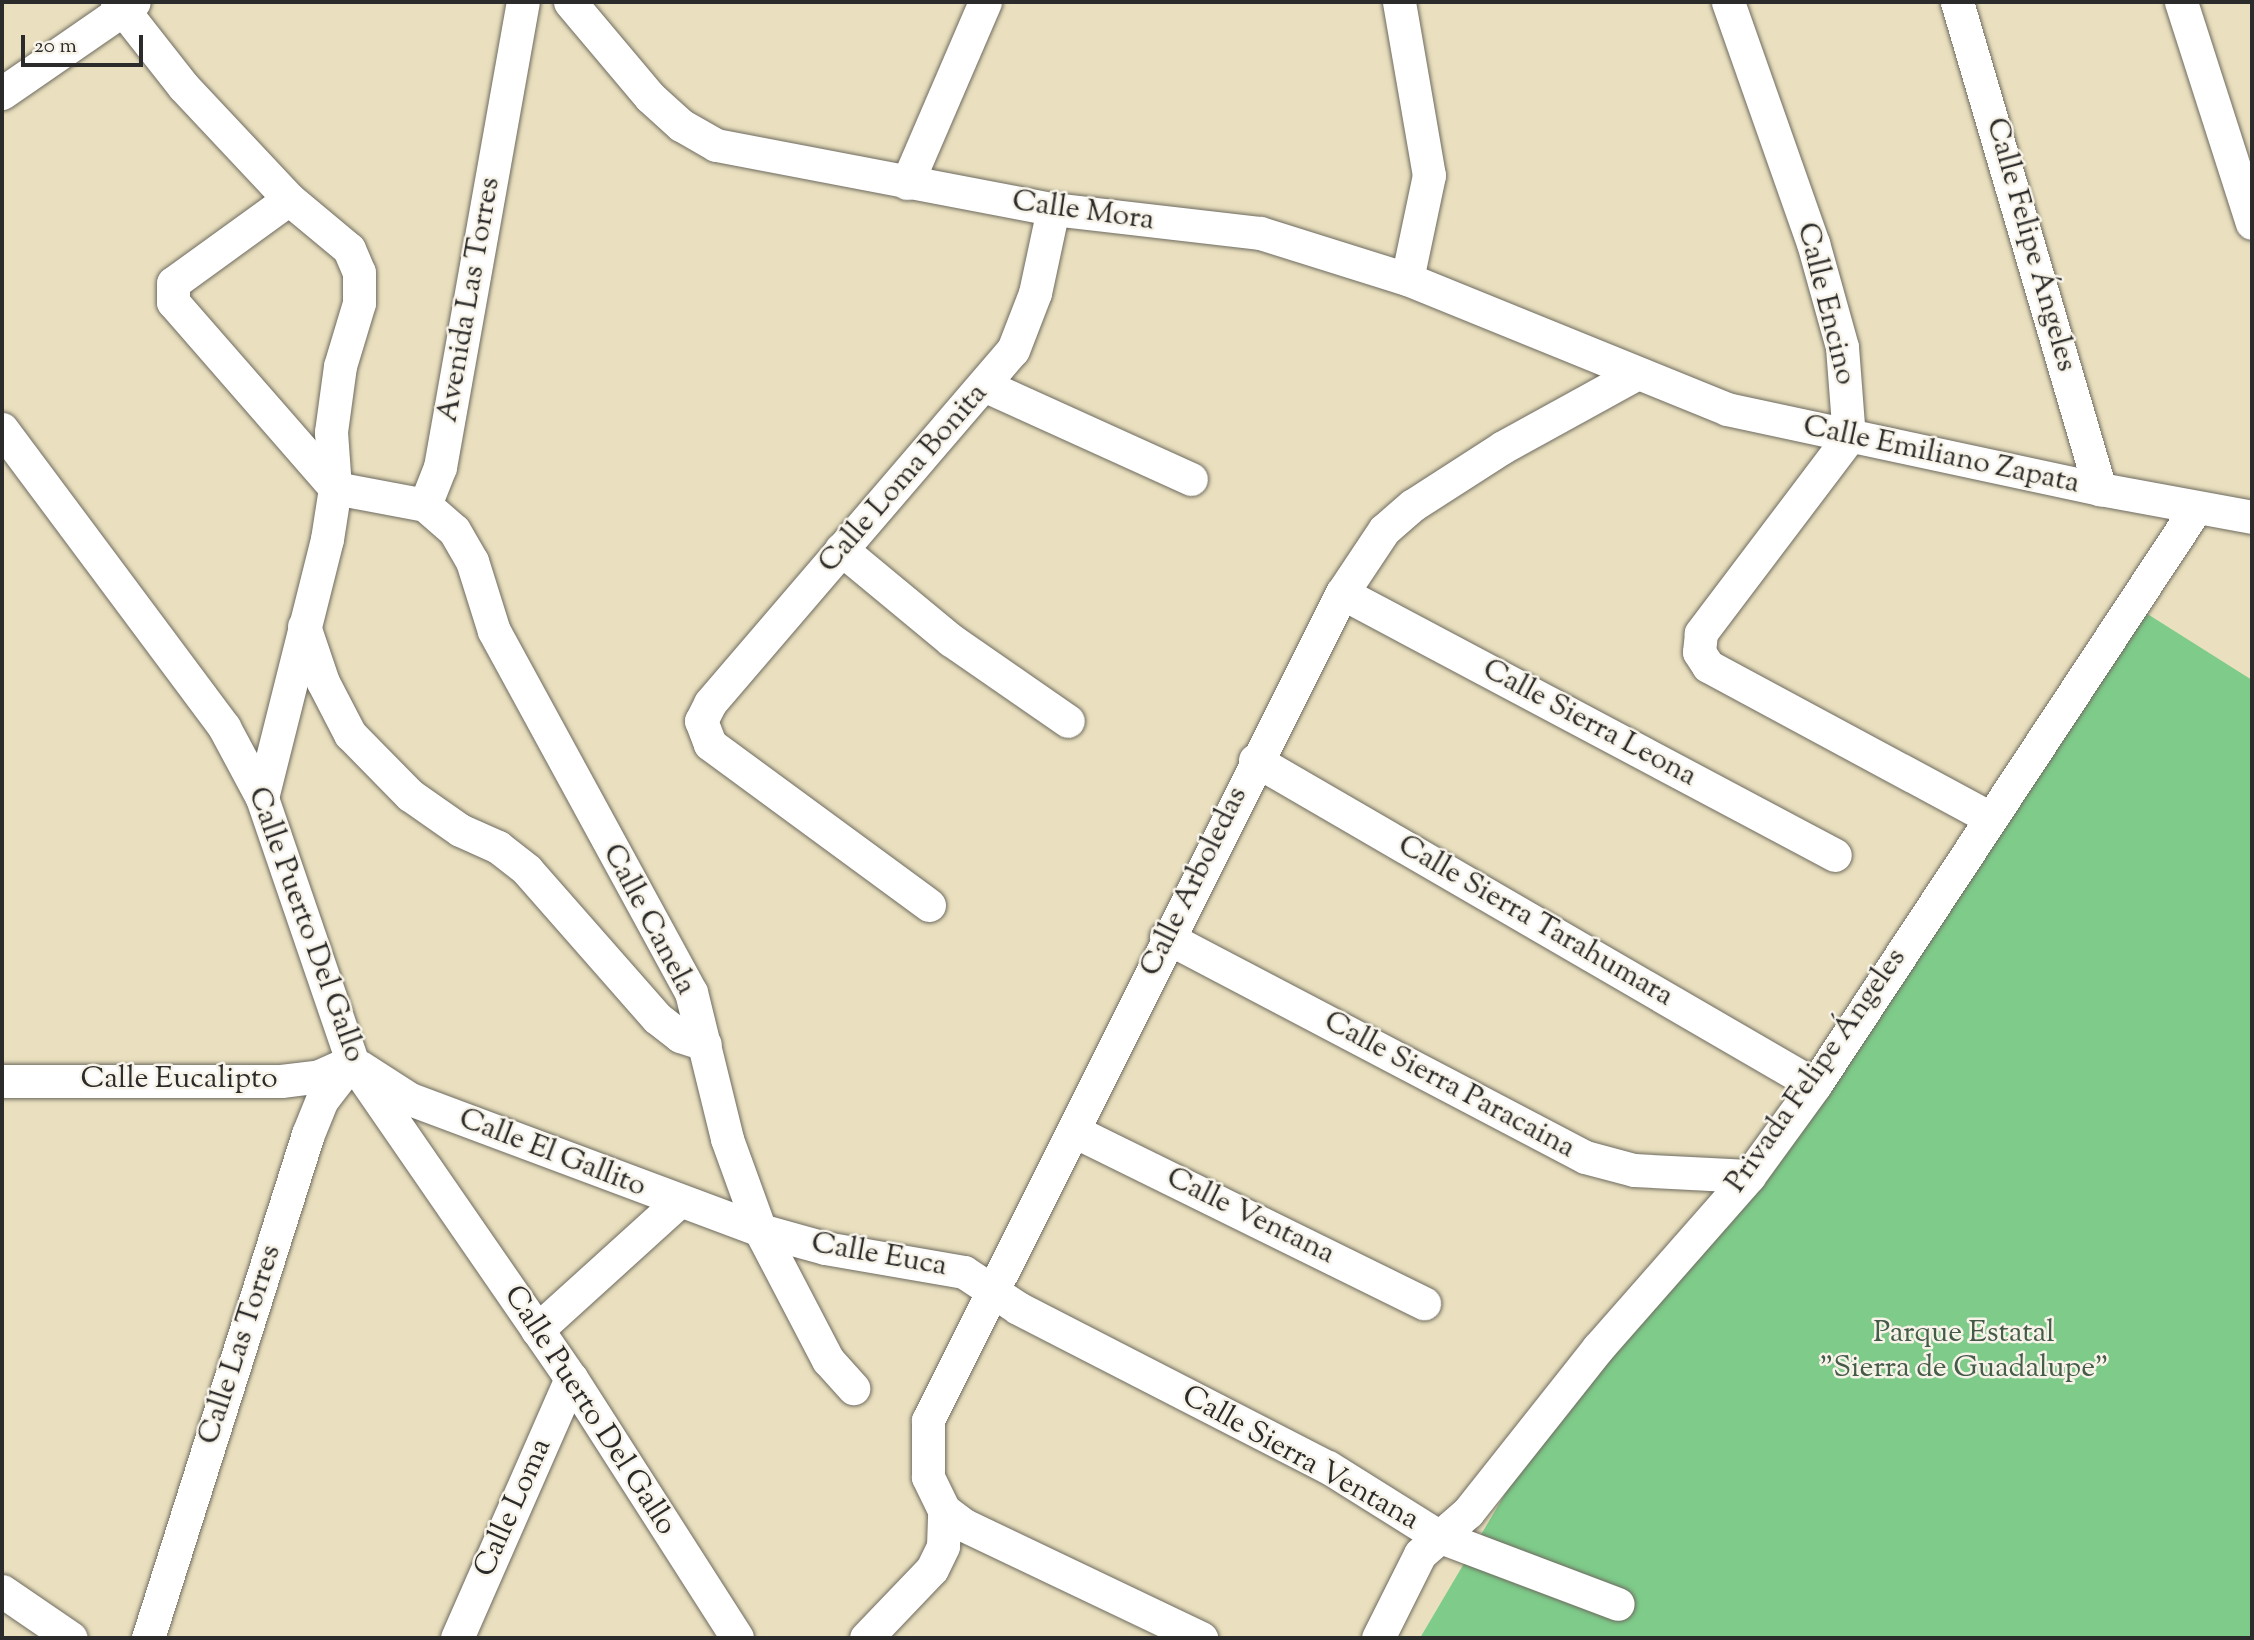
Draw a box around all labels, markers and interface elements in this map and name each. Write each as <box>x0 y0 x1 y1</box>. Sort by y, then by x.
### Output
scale bar <box>24 21 147 65</box>
text: 20 m <box>34 32 77 62</box>
street label: Calle Felipe Ángeles <box>1977 114 2083 376</box>
street label: Avenida Las Torres <box>431 175 509 425</box>
street label: Calle Mora <box>1010 184 1156 240</box>
street label: Calle Encino <box>1787 219 1863 389</box>
street label: Calle Loma Bonita <box>812 377 996 581</box>
street label: Calle Emiliano Zapata <box>1800 409 2082 503</box>
street label: Calle Sierra Leona <box>1476 652 1702 796</box>
street label: Calle Arboledas <box>1134 781 1256 983</box>
street label: Calle Puerto Del Gallo <box>238 783 372 1067</box>
street label: Calle Sierra Tarahumara <box>1391 828 1679 1016</box>
street label: Calle Canela <box>593 839 703 1001</box>
street label: Privada Felipe Ángeles <box>1719 942 1915 1200</box>
street label: Calle Sierra Paracaina <box>1317 1005 1581 1167</box>
street label: Calle Eucalipto <box>80 1062 278 1098</box>
street label: Calle El Gallito <box>453 1102 651 1206</box>
street label: Calle Ventana <box>1160 1161 1340 1273</box>
street label: Calle Euca <box>808 1226 950 1286</box>
street label: Calle Las Torres <box>192 1241 290 1449</box>
street label: Calle Puerto Del Gallo <box>495 1280 683 1542</box>
park label: Parque Estatal "Sierra de Guadalupe" <box>1819 1316 2109 1386</box>
street label: Calle Sierra Ventana <box>1175 1379 1425 1539</box>
street label: Calle Loma <box>468 1433 560 1583</box>

